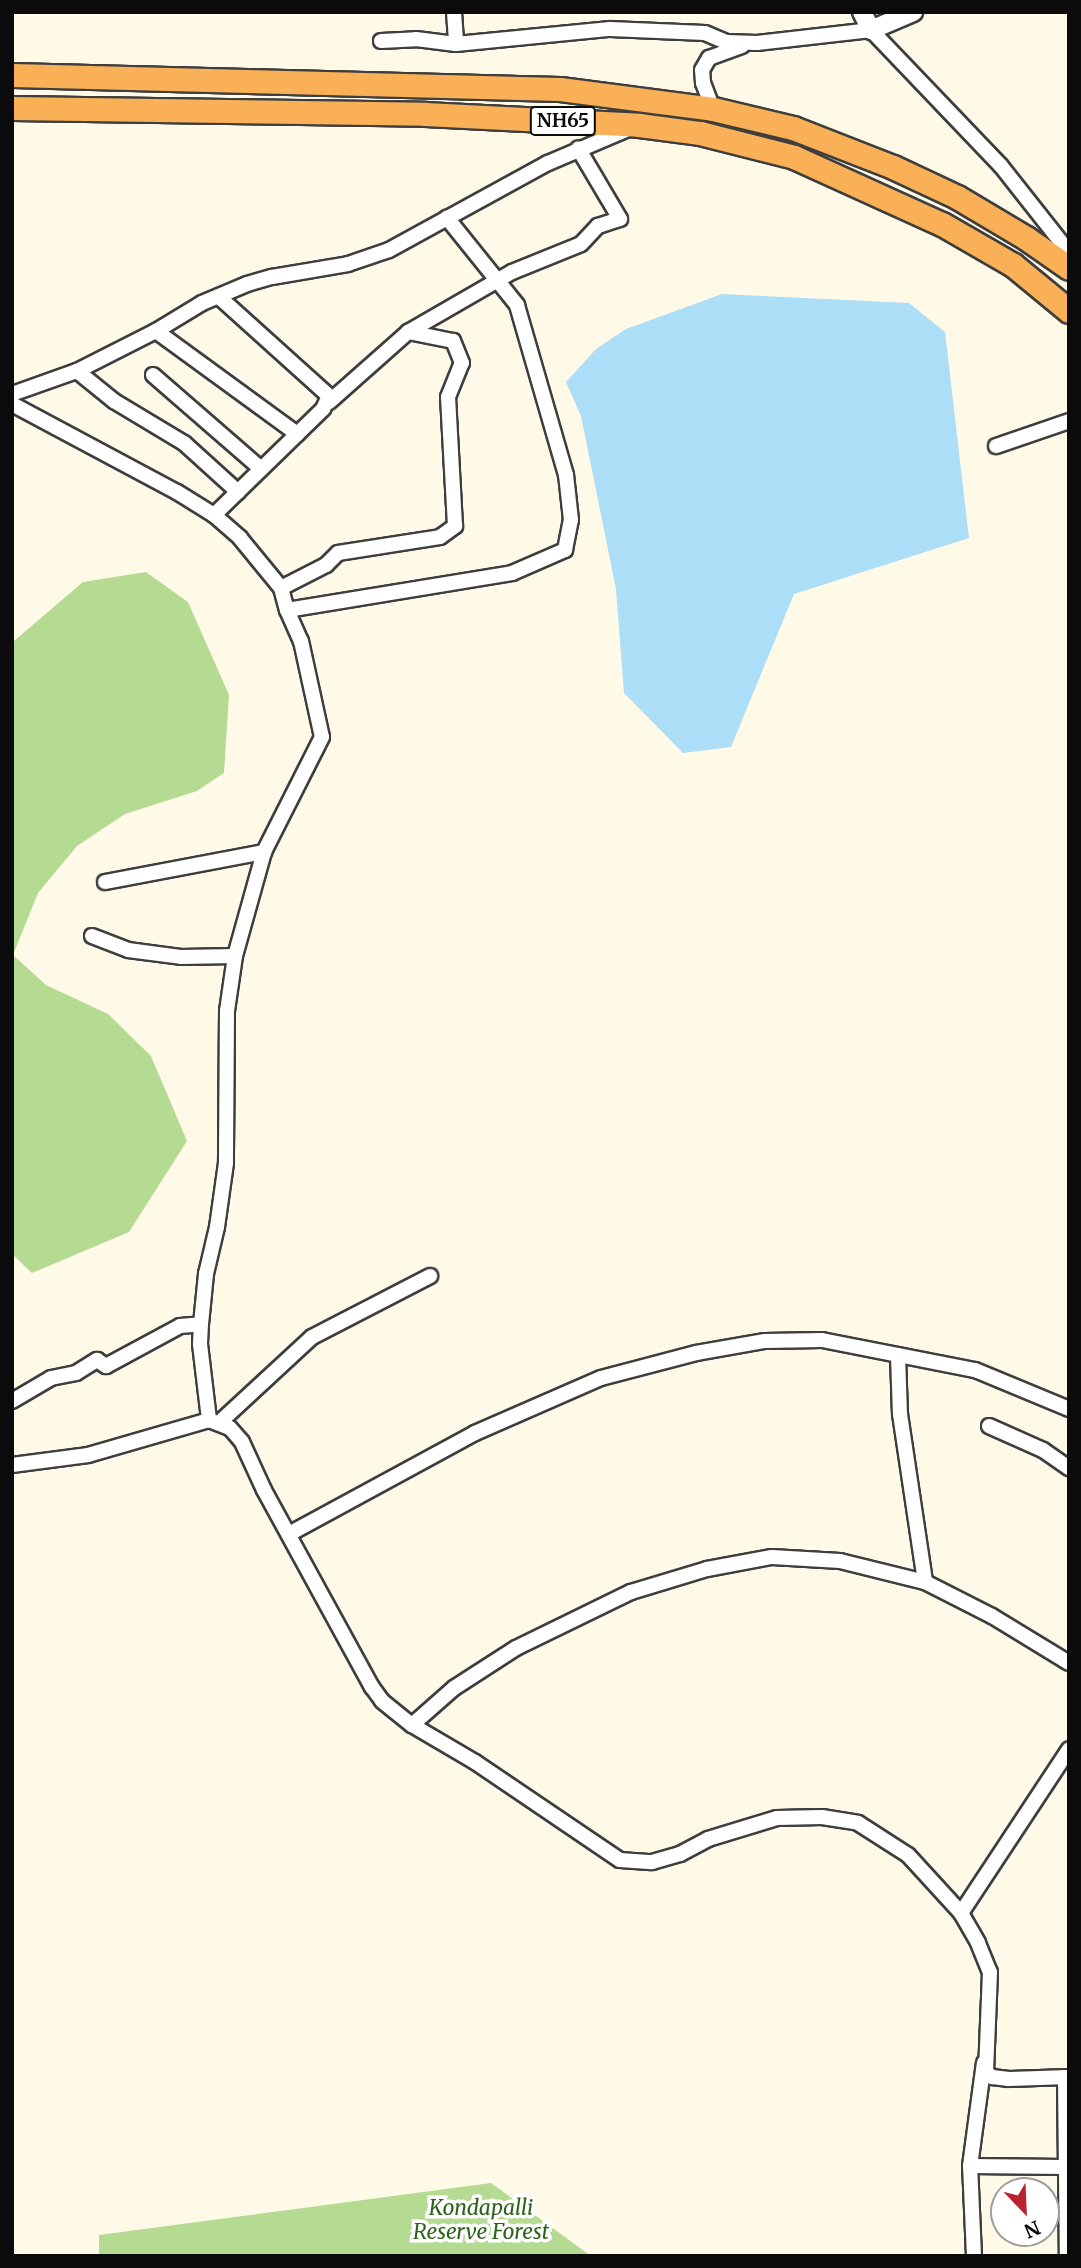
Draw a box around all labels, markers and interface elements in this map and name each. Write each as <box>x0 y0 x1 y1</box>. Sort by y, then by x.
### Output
road number: NH65 <box>530 105 596 136</box>
north arrow <box>990 2177 1060 2247</box>
park label: Kondapalli Reserve Forest <box>413 2195 549 2245</box>
text: N <box>1021 2216 1044 2243</box>

